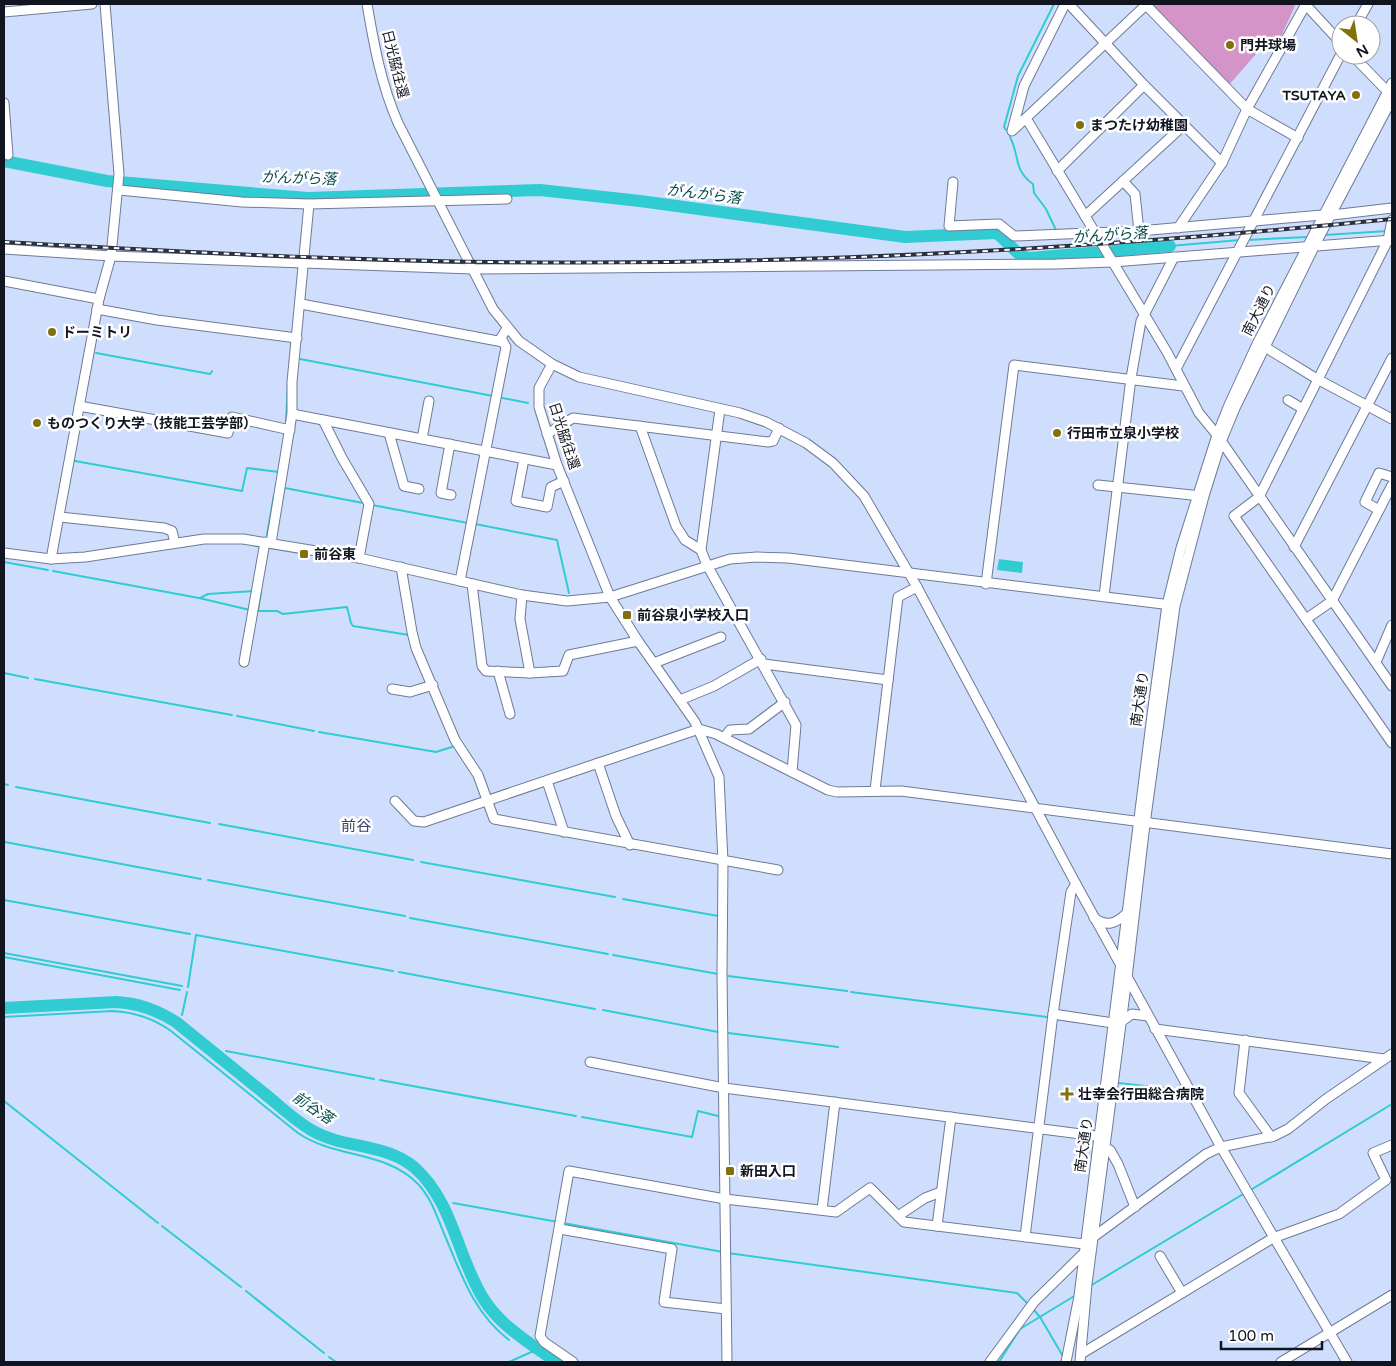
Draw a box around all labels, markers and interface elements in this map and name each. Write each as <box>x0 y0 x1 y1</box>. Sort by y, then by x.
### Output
north arrow <box>1331 15 1381 65</box>
street label: 日光脇往還 <box>378 28 412 100</box>
place label: 門井球場 <box>1240 37 1296 54</box>
marker: 門井球場 <box>1224 39 1236 51</box>
text: N <box>1353 41 1371 61</box>
place label: TSUTAYA <box>1281 87 1347 104</box>
marker: TSUTAYA <box>1350 89 1362 101</box>
place label: まつたけ幼稚園 <box>1090 117 1188 134</box>
marker: まつたけ幼稚園 <box>1074 119 1086 131</box>
water label: がんがら落 <box>261 168 339 188</box>
water label: がんがら落 <box>666 180 744 208</box>
water label: がんがら落 <box>1072 223 1150 247</box>
street label: 南大通り <box>1239 281 1279 339</box>
place label: ドーミトリ <box>62 324 132 341</box>
marker: ドーミトリ <box>46 326 58 338</box>
street label: 日光脇往還 <box>545 400 583 472</box>
place label: ものつくり大学（技能工芸学部） <box>47 415 257 432</box>
marker: ものつくり大学（技能工芸学部） <box>31 417 43 429</box>
place label: 行田市立泉小学校 <box>1067 425 1179 442</box>
marker: 行田市立泉小学校 <box>1051 427 1063 439</box>
place label: 前谷東 <box>314 546 356 563</box>
marker: 前谷東 <box>298 548 310 560</box>
place label: 前谷泉小学校入口 <box>637 607 749 624</box>
marker: 前谷泉小学校入口 <box>621 609 633 621</box>
street label: 南大通り <box>1128 670 1152 728</box>
district label: 前谷 <box>341 817 371 835</box>
place label: 壮幸会行田総合病院 <box>1078 1086 1204 1103</box>
marker: 壮幸会行田総合病院 <box>1060 1087 1074 1101</box>
water label: 前谷落 <box>289 1088 338 1129</box>
street label: 南大通り <box>1072 1116 1096 1174</box>
place label: 新田入口 <box>740 1163 796 1180</box>
marker: 新田入口 <box>724 1165 736 1177</box>
scale bar <box>1221 1318 1322 1350</box>
text: 100 m <box>1228 1327 1274 1345</box>

